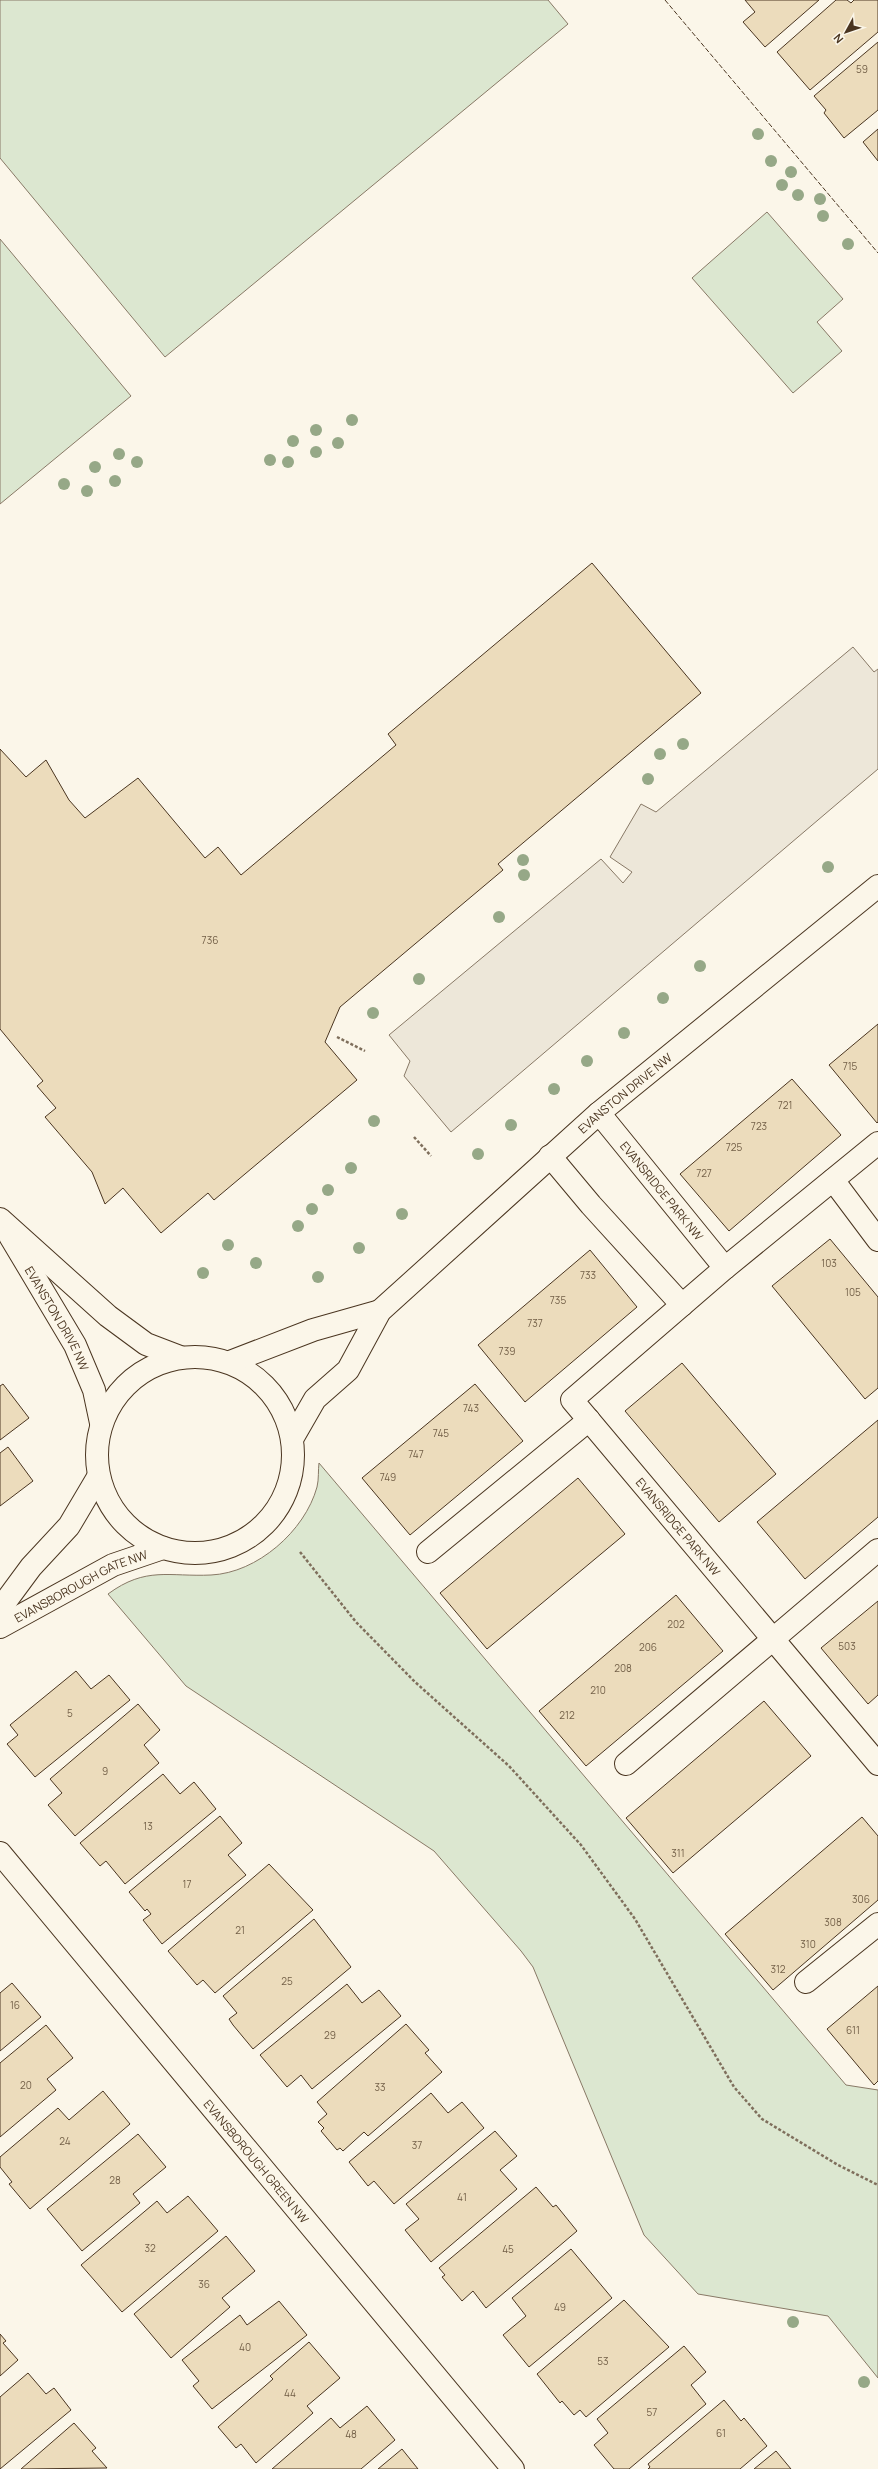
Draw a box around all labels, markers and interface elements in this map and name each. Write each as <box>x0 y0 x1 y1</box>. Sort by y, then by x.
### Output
north arrow <box>826 12 866 52</box>
text: N <box>830 31 846 47</box>
house number: 59 <box>856 62 868 76</box>
house number: 736 <box>202 933 218 947</box>
street label: EVANSTON DRIVE NW <box>574 1048 676 1137</box>
house number: 715 <box>843 1059 858 1073</box>
house number: 721 <box>778 1098 792 1112</box>
house number: 723 <box>751 1119 767 1133</box>
street label: EVANSRIDGE PARK NW <box>617 1137 708 1244</box>
house number: 725 <box>726 1140 742 1154</box>
house number: 727 <box>696 1166 712 1180</box>
house number: 103 <box>821 1256 837 1270</box>
street label: EVANSTON DRIVE NW <box>21 1263 94 1374</box>
house number: 733 <box>580 1268 596 1282</box>
house number: 105 <box>845 1285 861 1299</box>
house number: 735 <box>550 1293 566 1307</box>
house number: 737 <box>527 1316 543 1330</box>
house number: 739 <box>499 1344 515 1358</box>
house number: 743 <box>463 1401 479 1415</box>
house number: 745 <box>433 1426 449 1440</box>
house number: 747 <box>408 1447 424 1461</box>
house number: 749 <box>380 1470 396 1484</box>
street label: EVANSRIDGE PARK NW <box>632 1474 725 1580</box>
street label: EVANSBOROUGH GATE NW <box>11 1545 150 1626</box>
house number: 202 <box>667 1617 685 1631</box>
house number: 503 <box>838 1639 856 1653</box>
house number: 206 <box>639 1640 657 1654</box>
house number: 208 <box>614 1661 632 1675</box>
house number: 210 <box>590 1683 606 1697</box>
house number: 5 <box>67 1706 73 1720</box>
house number: 212 <box>559 1708 575 1722</box>
house number: 9 <box>102 1764 108 1778</box>
house number: 13 <box>143 1819 153 1833</box>
house number: 311 <box>671 1846 685 1860</box>
house number: 17 <box>183 1877 191 1891</box>
house number: 306 <box>852 1892 870 1906</box>
house number: 308 <box>824 1915 842 1929</box>
house number: 21 <box>235 1923 245 1937</box>
house number: 310 <box>800 1937 816 1951</box>
house number: 312 <box>770 1962 786 1976</box>
house number: 25 <box>281 1974 293 1988</box>
house number: 16 <box>10 1998 20 2012</box>
house number: 611 <box>846 2023 860 2037</box>
house number: 29 <box>324 2028 336 2042</box>
house number: 20 <box>20 2078 32 2092</box>
house number: 33 <box>374 2080 386 2094</box>
street label: EVANSBOROUGH GREEN NW <box>200 2096 314 2227</box>
house number: 24 <box>59 2134 71 2148</box>
house number: 37 <box>412 2138 422 2152</box>
house number: 28 <box>109 2173 121 2187</box>
house number: 41 <box>457 2190 467 2204</box>
house number: 32 <box>144 2241 156 2255</box>
house number: 45 <box>502 2242 514 2256</box>
house number: 36 <box>198 2277 210 2291</box>
house number: 49 <box>554 2300 566 2314</box>
house number: 40 <box>239 2340 251 2354</box>
house number: 53 <box>597 2354 609 2368</box>
house number: 44 <box>284 2386 296 2400</box>
house number: 57 <box>647 2405 657 2419</box>
house number: 61 <box>716 2426 726 2440</box>
house number: 48 <box>345 2427 357 2441</box>

